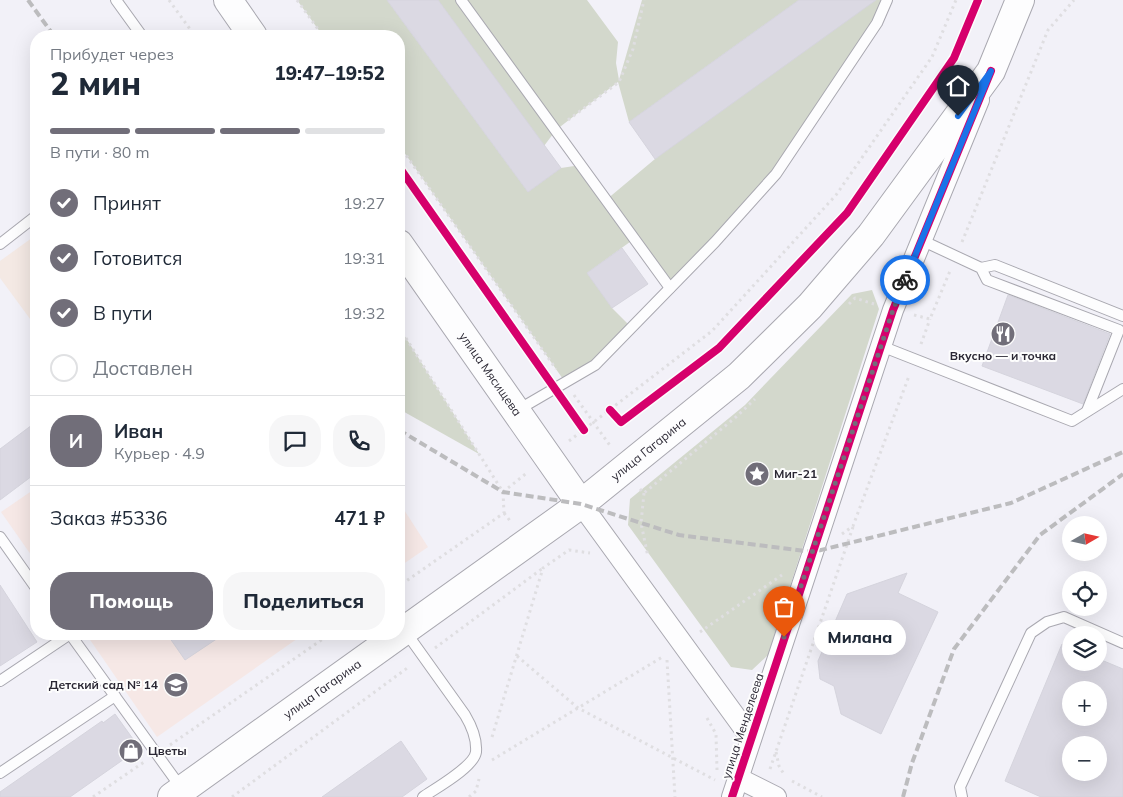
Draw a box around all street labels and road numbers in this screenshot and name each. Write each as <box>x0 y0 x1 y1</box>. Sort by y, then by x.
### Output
street label: улица Мясищева <box>456 329 525 419</box>
street label: улица Гагарина <box>608 414 689 484</box>
street label: улица Гагарина <box>280 656 364 722</box>
street label: улица Менделеева <box>718 671 767 781</box>

